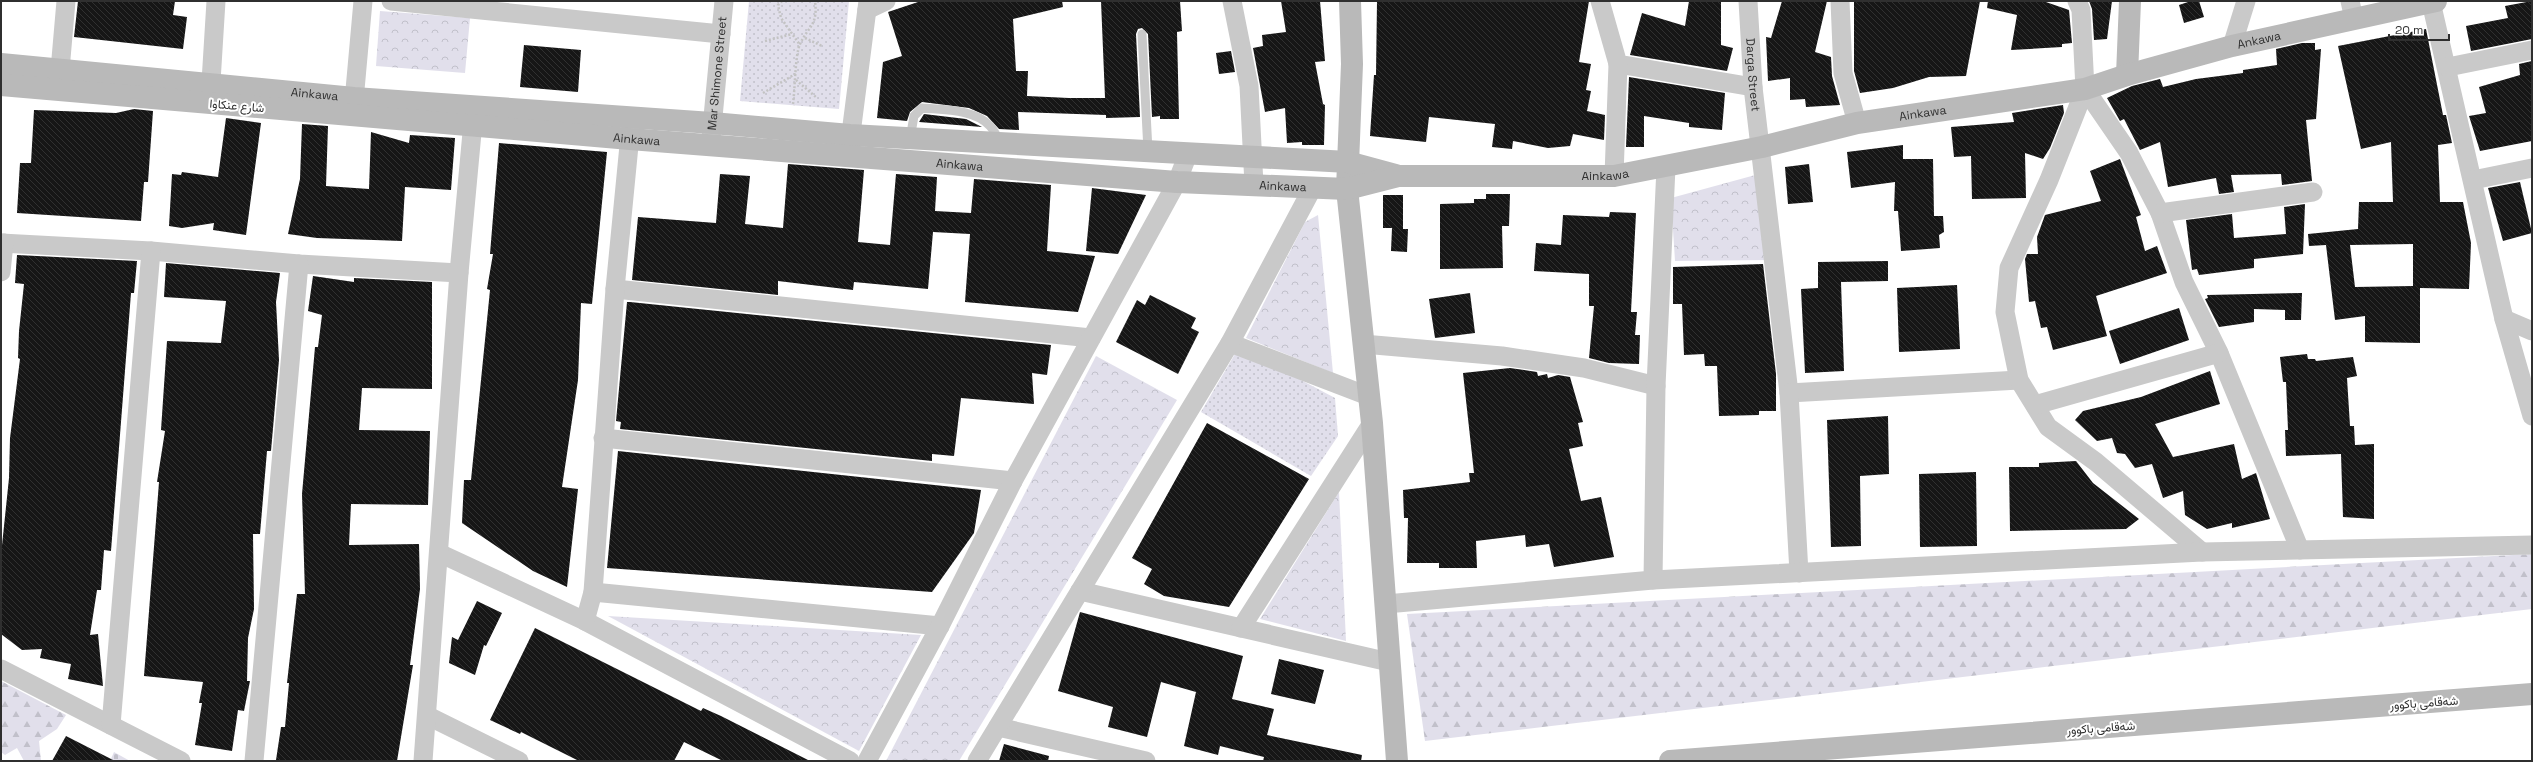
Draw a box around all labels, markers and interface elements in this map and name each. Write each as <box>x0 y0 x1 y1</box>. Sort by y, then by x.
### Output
street label: Mar Shimone Street <box>704 15 731 131</box>
scale bar <box>2389 16 2449 42</box>
text: 20 m <box>2395 22 2423 38</box>
street label: Ankawa <box>2236 27 2283 53</box>
street label: Darga Street <box>1742 38 1764 112</box>
street label: Ainkawa <box>290 84 339 104</box>
street label: شارع عنكاوا <box>209 96 265 117</box>
street label: Ainkawa <box>1898 102 1947 125</box>
street label: Ainkawa <box>612 130 661 149</box>
street label: Ainkawa <box>935 155 984 175</box>
street label: Ainkawa <box>1582 165 1630 184</box>
street label: Ainkawa <box>1259 177 1307 195</box>
street label: شەقامی باکوور <box>2388 693 2459 713</box>
street label: شەقامی باکوور <box>2065 718 2136 738</box>

